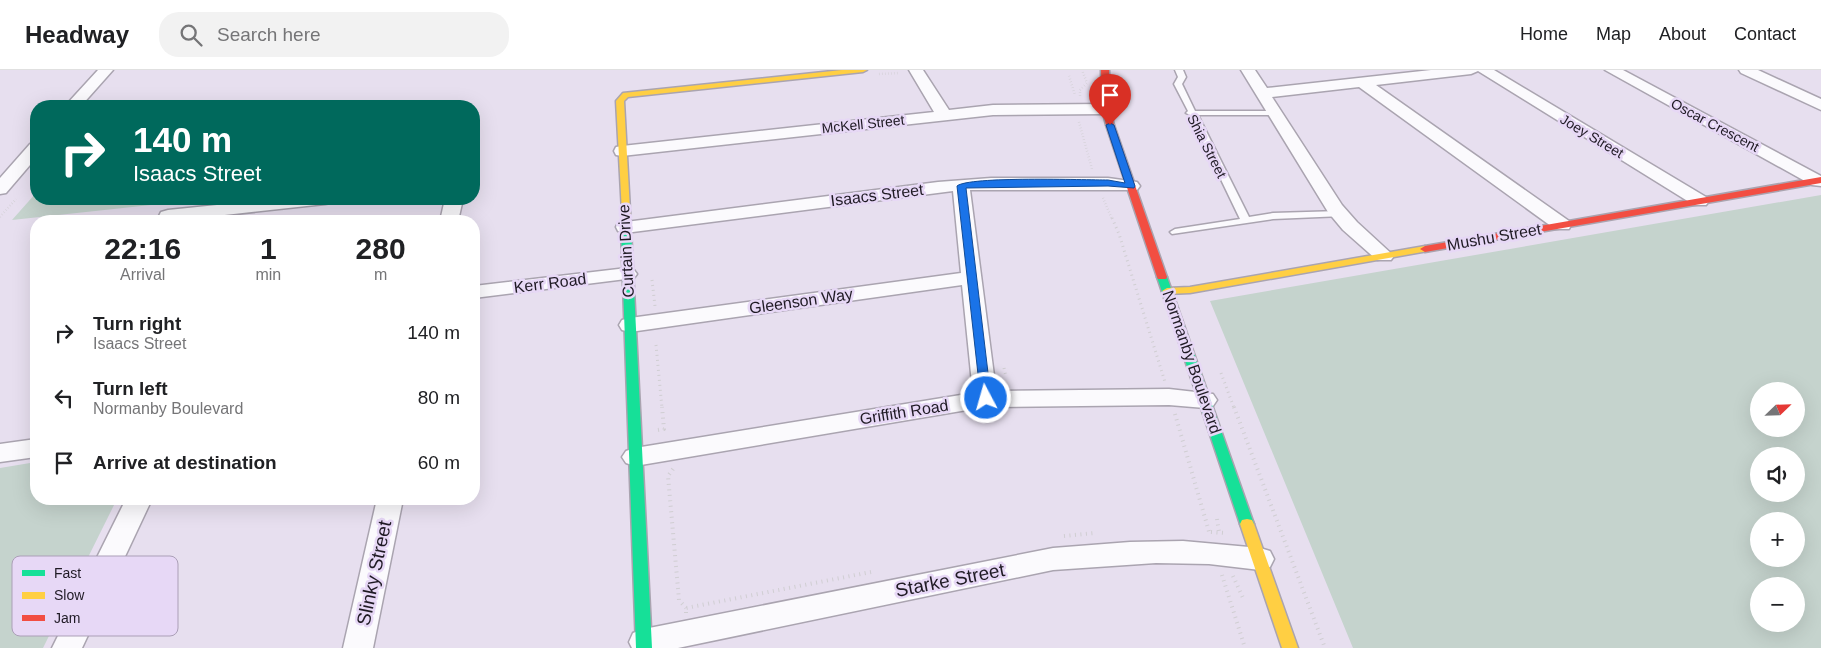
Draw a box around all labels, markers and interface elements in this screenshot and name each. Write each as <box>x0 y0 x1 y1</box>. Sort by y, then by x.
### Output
search box <box>159 12 509 57</box>
text: Headway <box>25 21 129 48</box>
icon: search <box>177 21 205 49</box>
text: Search here <box>217 24 321 45</box>
text: Home <box>1520 24 1568 44</box>
text: Map <box>1596 24 1631 44</box>
text: About <box>1659 24 1706 44</box>
text: Contact <box>1734 24 1796 44</box>
pin <box>1089 74 1131 125</box>
icon: arrive <box>1096 81 1124 109</box>
street label: Oscar Crescent <box>1668 95 1762 155</box>
street label: Joey Street <box>1558 111 1627 161</box>
street label: McKell Street <box>821 112 905 136</box>
street label: Shia Street <box>1184 112 1230 181</box>
icon: right <box>50 120 115 185</box>
text: 140 m <box>133 120 232 159</box>
text: Isaacs Street <box>133 161 261 186</box>
street label: Isaacs Street <box>830 181 925 209</box>
street label: Curtain Drive <box>615 204 637 298</box>
street label: Mushu Street <box>1446 220 1543 254</box>
text: 22:16 <box>104 232 181 265</box>
text: 1 <box>260 232 277 265</box>
text: 280 <box>356 232 406 265</box>
text: Arrival <box>120 266 165 283</box>
text: min <box>255 266 281 283</box>
text: m <box>374 266 387 283</box>
street label: Kerr Road <box>513 270 587 296</box>
street label: Gleenson Way <box>748 285 854 317</box>
street label: Normanby Boulevard <box>1159 288 1225 436</box>
text: Turn right <box>93 313 181 334</box>
icon: right <box>50 319 78 347</box>
text: 140 m <box>407 322 460 343</box>
text: Isaacs Street <box>93 335 186 352</box>
position arrow <box>959 371 1011 423</box>
text: Turn left <box>93 378 168 399</box>
north arrow <box>1750 382 1805 438</box>
map controls <box>1750 382 1805 632</box>
icon: left <box>50 384 78 412</box>
text: 80 m <box>418 387 460 408</box>
street label: Griffith Road <box>858 397 950 427</box>
text: Normanby Boulevard <box>93 400 243 417</box>
button: sound <box>1750 447 1805 502</box>
icon: arrive <box>50 449 78 477</box>
text: Arrive at destination <box>93 452 277 473</box>
text: 60 m <box>418 452 460 473</box>
button: + <box>1750 512 1805 567</box>
street label: Slinky Street <box>353 518 396 627</box>
legend <box>12 556 178 636</box>
street label: Starke Street <box>894 559 1007 601</box>
text: Fast <box>54 565 81 581</box>
button: − <box>1750 577 1805 632</box>
text: Slow <box>54 587 85 603</box>
text: Jam <box>54 610 80 626</box>

